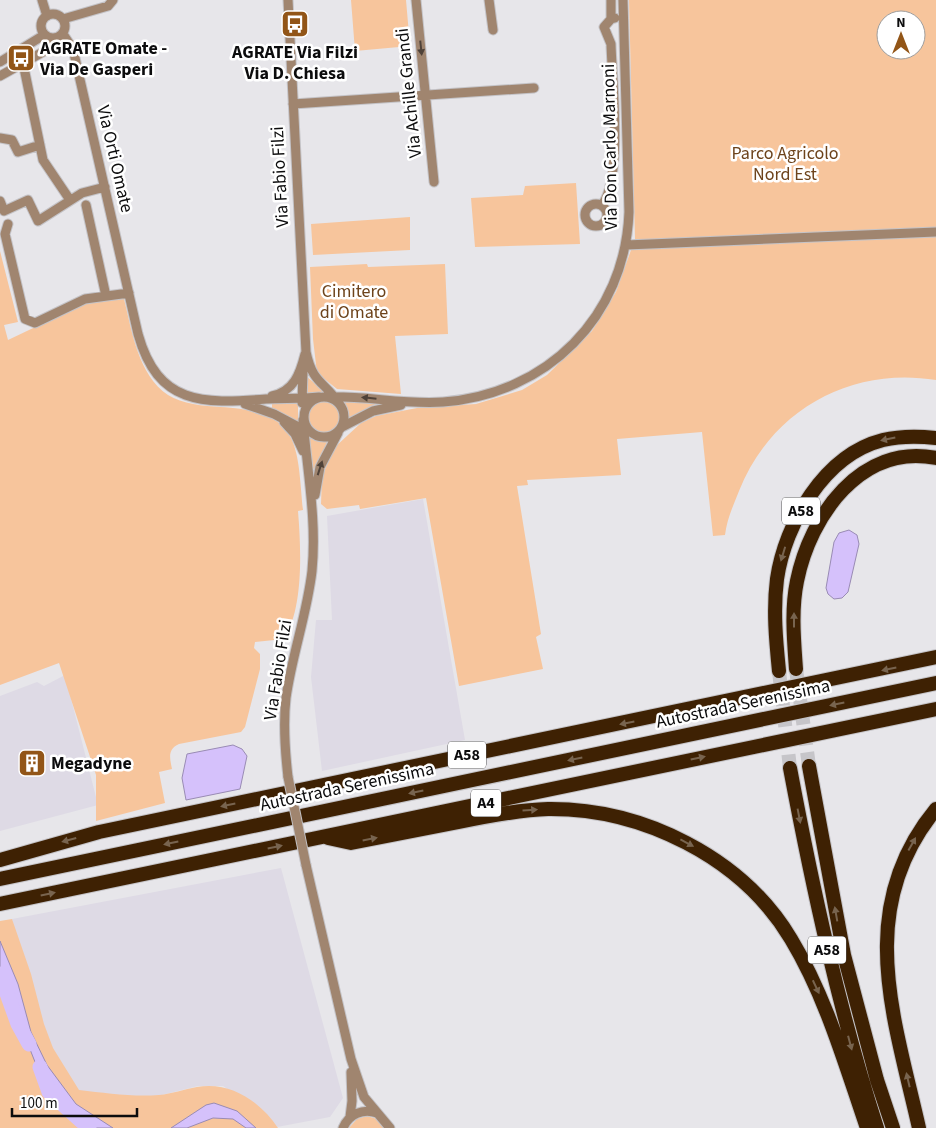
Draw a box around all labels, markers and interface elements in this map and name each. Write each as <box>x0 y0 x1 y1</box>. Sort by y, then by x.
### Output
bus stop icon: AGRATE Via Filzi Via D. Chiesa <box>280 9 310 39</box>
north arrow <box>876 10 926 60</box>
text: N <box>896 13 906 33</box>
street label: Via Achille Grandi <box>390 27 428 159</box>
place label: AGRATE Omate - Via De Gasperi <box>39 36 167 82</box>
place label: AGRATE Via Filzi Via D. Chiesa <box>231 40 358 86</box>
one-way arrow <box>417 40 425 56</box>
bus stop icon: AGRATE Omate - Via De Gasperi <box>6 43 36 73</box>
street label: Via Don Carlo Marnoni <box>596 64 624 230</box>
street label: Via Orti Omate <box>91 103 139 215</box>
street label: Via Fabio Filzi <box>265 126 295 228</box>
park label: Parco Agricolo Nord Est <box>731 141 839 187</box>
park label: Cimitero di Omate <box>320 279 388 325</box>
one-way arrow <box>361 394 377 402</box>
one-way arrow <box>879 436 895 444</box>
one-way arrow <box>317 460 325 475</box>
road number: A58 <box>782 498 820 524</box>
one-way arrow <box>779 547 787 562</box>
one-way arrow <box>790 612 798 628</box>
street label: Via Fabio Filzi <box>258 618 298 722</box>
one-way arrow <box>881 665 896 673</box>
street label: Autostrada Serenissima <box>654 673 832 735</box>
one-way arrow <box>828 700 844 708</box>
one-way arrow <box>618 719 634 727</box>
road number: A58 <box>448 742 486 768</box>
building icon: Megadyne <box>17 748 47 778</box>
place label: Megadyne <box>51 751 132 776</box>
one-way arrow <box>690 754 706 762</box>
one-way arrow <box>567 755 583 763</box>
street label: Autostrada Serenissima <box>258 756 436 818</box>
one-way arrow <box>409 788 424 796</box>
road number: A4 <box>471 790 501 816</box>
one-way arrow <box>219 801 235 809</box>
one-way arrow <box>522 806 538 814</box>
one-way arrow <box>795 808 803 824</box>
one-way arrow <box>362 835 377 843</box>
one-way arrow <box>61 836 77 844</box>
one-way arrow <box>908 836 916 851</box>
one-way arrow <box>680 839 693 848</box>
one-way arrow <box>163 840 179 848</box>
one-way arrow <box>268 843 283 851</box>
one-way arrow <box>40 890 56 898</box>
one-way arrow <box>831 906 839 922</box>
road number: A58 <box>808 936 846 964</box>
one-way arrow <box>812 980 820 994</box>
one-way arrow <box>846 1035 854 1050</box>
one-way arrow <box>904 1073 912 1088</box>
scale bar <box>12 1086 138 1118</box>
text: 100 m <box>20 1093 58 1114</box>

